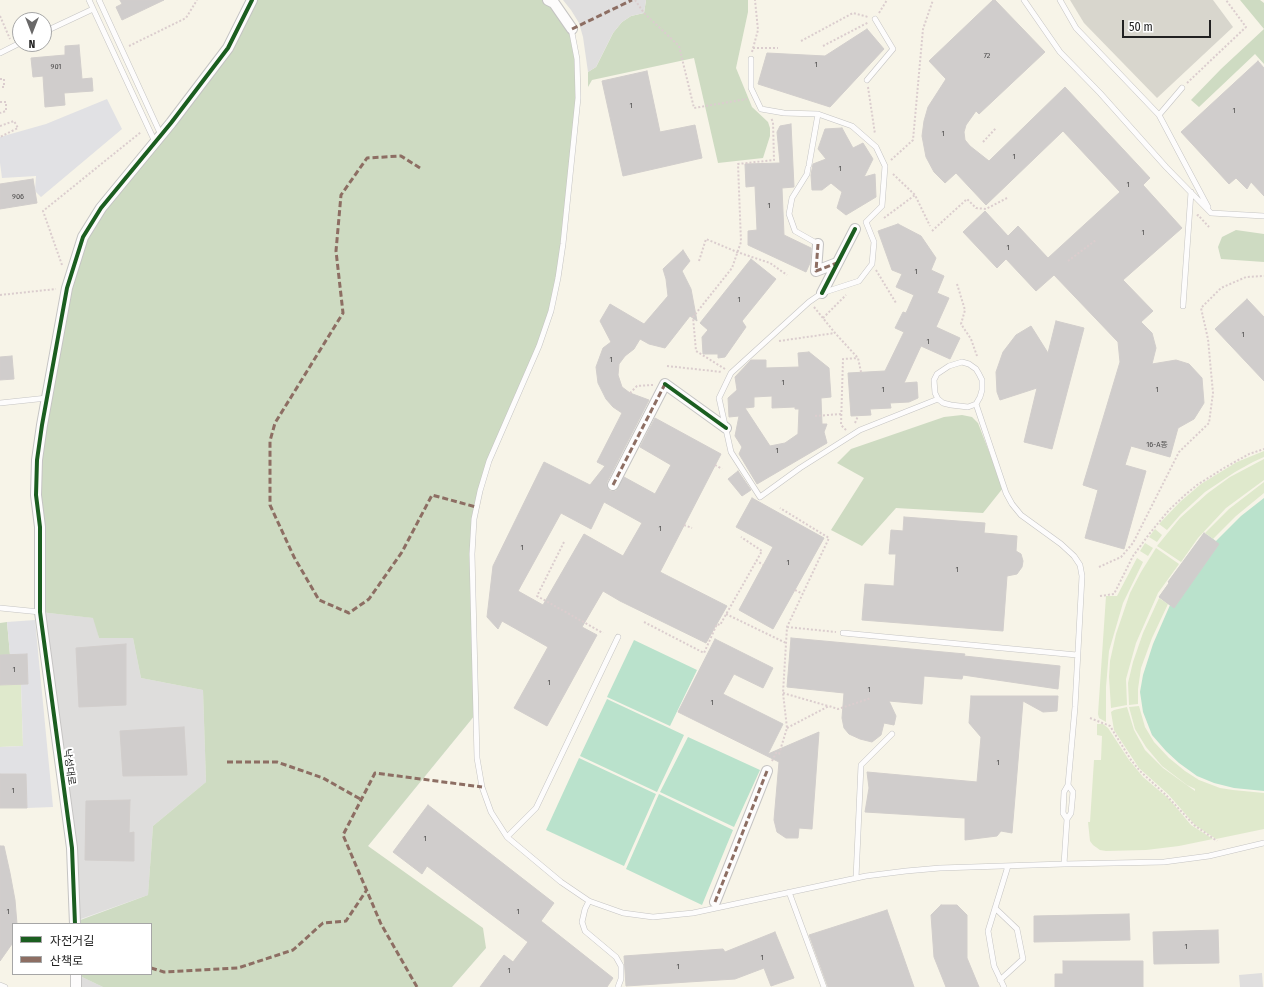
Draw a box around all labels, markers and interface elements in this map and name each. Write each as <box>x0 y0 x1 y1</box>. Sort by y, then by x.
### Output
north arrow <box>12 12 52 52</box>
scale bar <box>1124 12 1213 38</box>
text: 50 m <box>1129 20 1153 34</box>
text: N <box>29 37 35 50</box>
house number: 72 <box>984 51 990 61</box>
house number: 1 <box>814 60 818 70</box>
house number: 901 <box>51 62 61 72</box>
house number: 1 <box>629 101 633 111</box>
house number: 1 <box>1232 106 1236 116</box>
house number: 1 <box>941 129 945 139</box>
house number: 1 <box>1012 152 1016 162</box>
house number: 1 <box>838 164 842 174</box>
house number: 1 <box>1126 180 1130 190</box>
house number: 906 <box>12 192 24 202</box>
house number: 1 <box>767 201 771 211</box>
house number: 1 <box>1141 228 1145 238</box>
house number: 1 <box>1006 243 1010 253</box>
house number: 1 <box>914 267 918 277</box>
house number: 1 <box>737 295 741 305</box>
house number: 1 <box>1241 330 1245 340</box>
house number: 1 <box>926 337 930 347</box>
house number: 1 <box>609 355 613 365</box>
house number: 1 <box>781 378 785 388</box>
house number: 1 <box>881 385 885 395</box>
house number: 1 <box>1155 385 1159 395</box>
house number: 16-A동 <box>1146 440 1168 450</box>
house number: 1 <box>775 446 779 456</box>
house number: 1 <box>658 524 662 534</box>
house number: 1 <box>520 543 524 553</box>
house number: 1 <box>786 558 790 568</box>
house number: 1 <box>955 565 959 575</box>
house number: 1 <box>12 665 16 675</box>
house number: 1 <box>547 678 551 688</box>
house number: 1 <box>867 685 871 695</box>
house number: 1 <box>710 698 714 708</box>
street label: 낙성대로 <box>60 748 78 786</box>
house number: 1 <box>996 758 1000 768</box>
house number: 1 <box>11 786 15 796</box>
house number: 1 <box>423 834 427 844</box>
house number: 1 <box>6 907 10 917</box>
house number: 1 <box>516 907 520 917</box>
legend <box>12 923 152 975</box>
text: 자전거길 <box>50 934 94 948</box>
house number: 1 <box>1184 942 1188 952</box>
house number: 1 <box>760 953 764 963</box>
text: 산책로 <box>50 954 83 968</box>
house number: 1 <box>676 962 680 972</box>
house number: 1 <box>507 966 511 976</box>

